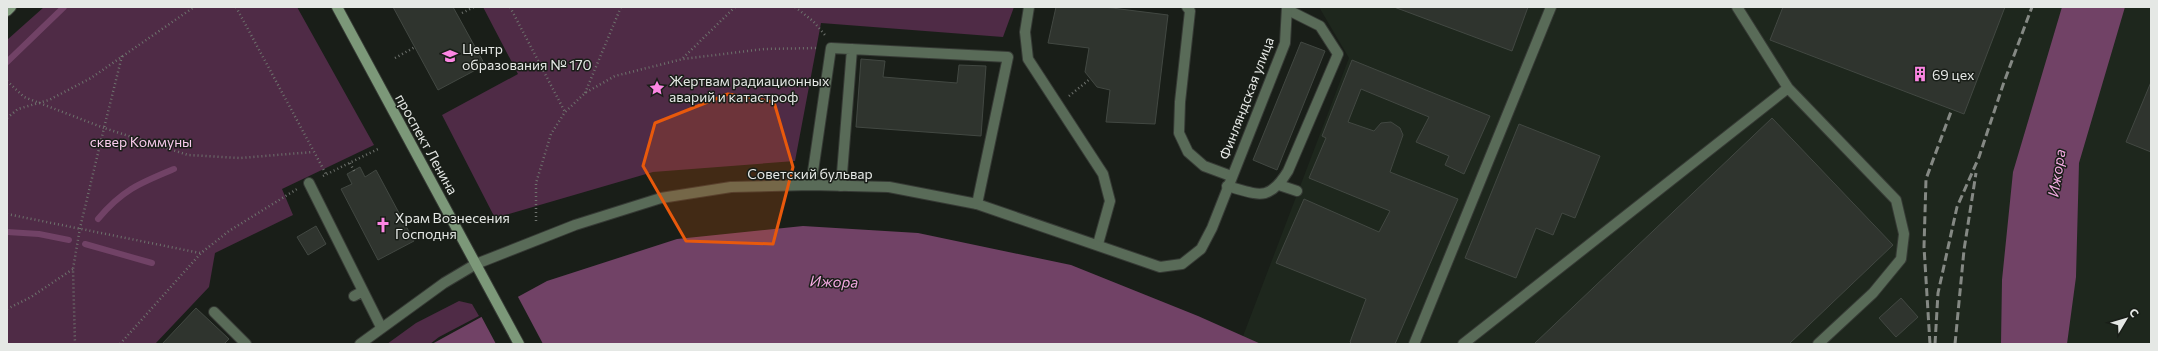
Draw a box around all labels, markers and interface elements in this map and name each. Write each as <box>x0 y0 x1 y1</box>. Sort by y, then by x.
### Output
street label: Финляндская улица <box>1215 34 1277 162</box>
place label: Центр образования № 170 <box>462 40 592 73</box>
school or university icon: Центр образования № 170 <box>441 47 459 65</box>
building icon: 69 цех <box>1911 65 1929 83</box>
place label: 69 цех <box>1932 66 1975 83</box>
place label: Жертвам радиационных аварий и катастроф <box>669 72 830 105</box>
place icon: Жертвам радиационных аварий и катастроф <box>648 79 666 97</box>
street label: проспект Ленина <box>392 91 462 197</box>
park label: сквер Коммуны <box>90 133 192 150</box>
water label: Ижора <box>2043 147 2069 198</box>
street label: Советский бульвар <box>747 165 873 182</box>
place label: Храм Вознесения Господня <box>395 209 510 242</box>
church icon: Храм Вознесения Господня <box>374 216 392 234</box>
water label: Ижора <box>810 271 859 291</box>
north arrow <box>2106 299 2146 339</box>
text: С <box>2127 306 2142 320</box>

